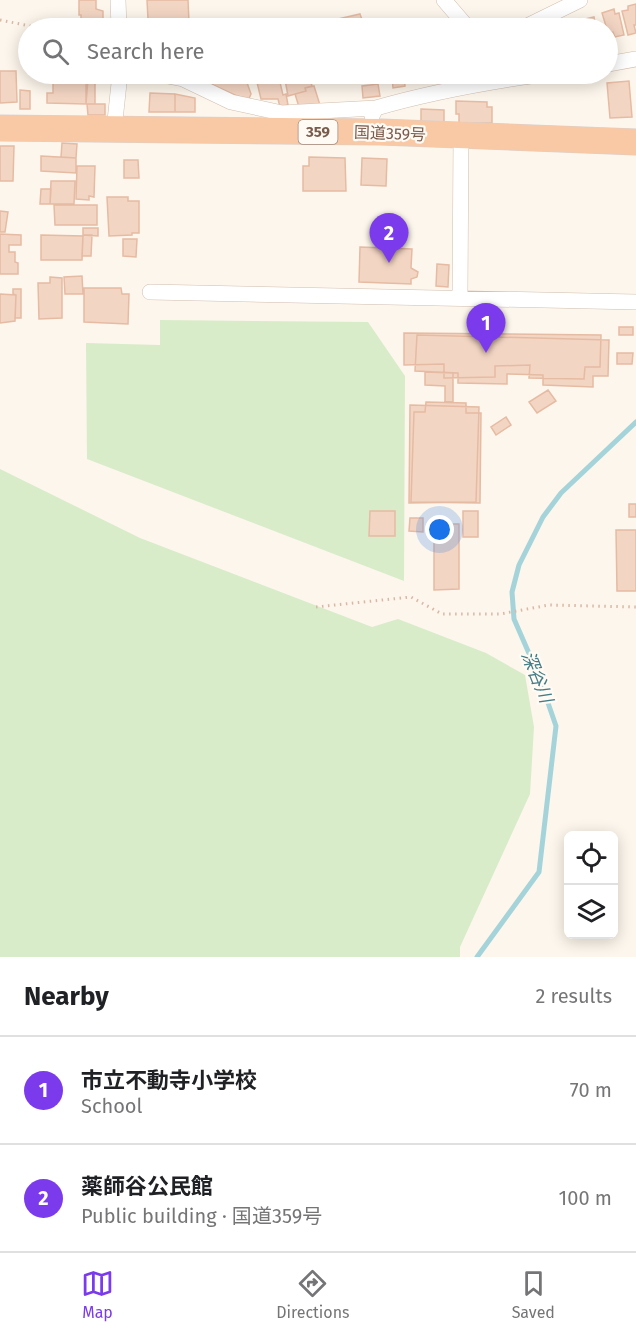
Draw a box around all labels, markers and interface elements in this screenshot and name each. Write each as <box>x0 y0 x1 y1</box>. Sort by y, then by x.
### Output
search box <box>18 18 618 84</box>
icon: search <box>39 35 72 68</box>
text: Search here <box>87 38 205 65</box>
road number: 359 <box>298 120 338 144</box>
street label: 国道359号 <box>354 123 426 144</box>
pin: 2 <box>370 214 408 263</box>
pin: 1 <box>466 304 506 353</box>
your location <box>425 515 454 544</box>
water label: 深谷川 <box>517 648 558 708</box>
map controls <box>564 831 618 939</box>
button: locate <box>564 831 618 885</box>
button: layers <box>564 885 618 939</box>
text: Nearby <box>24 981 109 1012</box>
text: 2 results <box>535 984 612 1008</box>
text: 市立不動寺小学校 <box>81 1067 257 1094</box>
text: 1 <box>39 1078 48 1102</box>
text: 70 m <box>570 1078 612 1102</box>
text: School <box>81 1094 142 1118</box>
text: 薬師谷公民館 <box>81 1173 213 1200</box>
text: 2 <box>38 1186 49 1210</box>
text: 100 m <box>559 1186 612 1210</box>
text: Public building · 国道359号 <box>81 1204 322 1228</box>
tab: Map <box>81 1267 114 1322</box>
tab: Directions <box>276 1267 350 1322</box>
tab: Saved <box>512 1267 555 1322</box>

